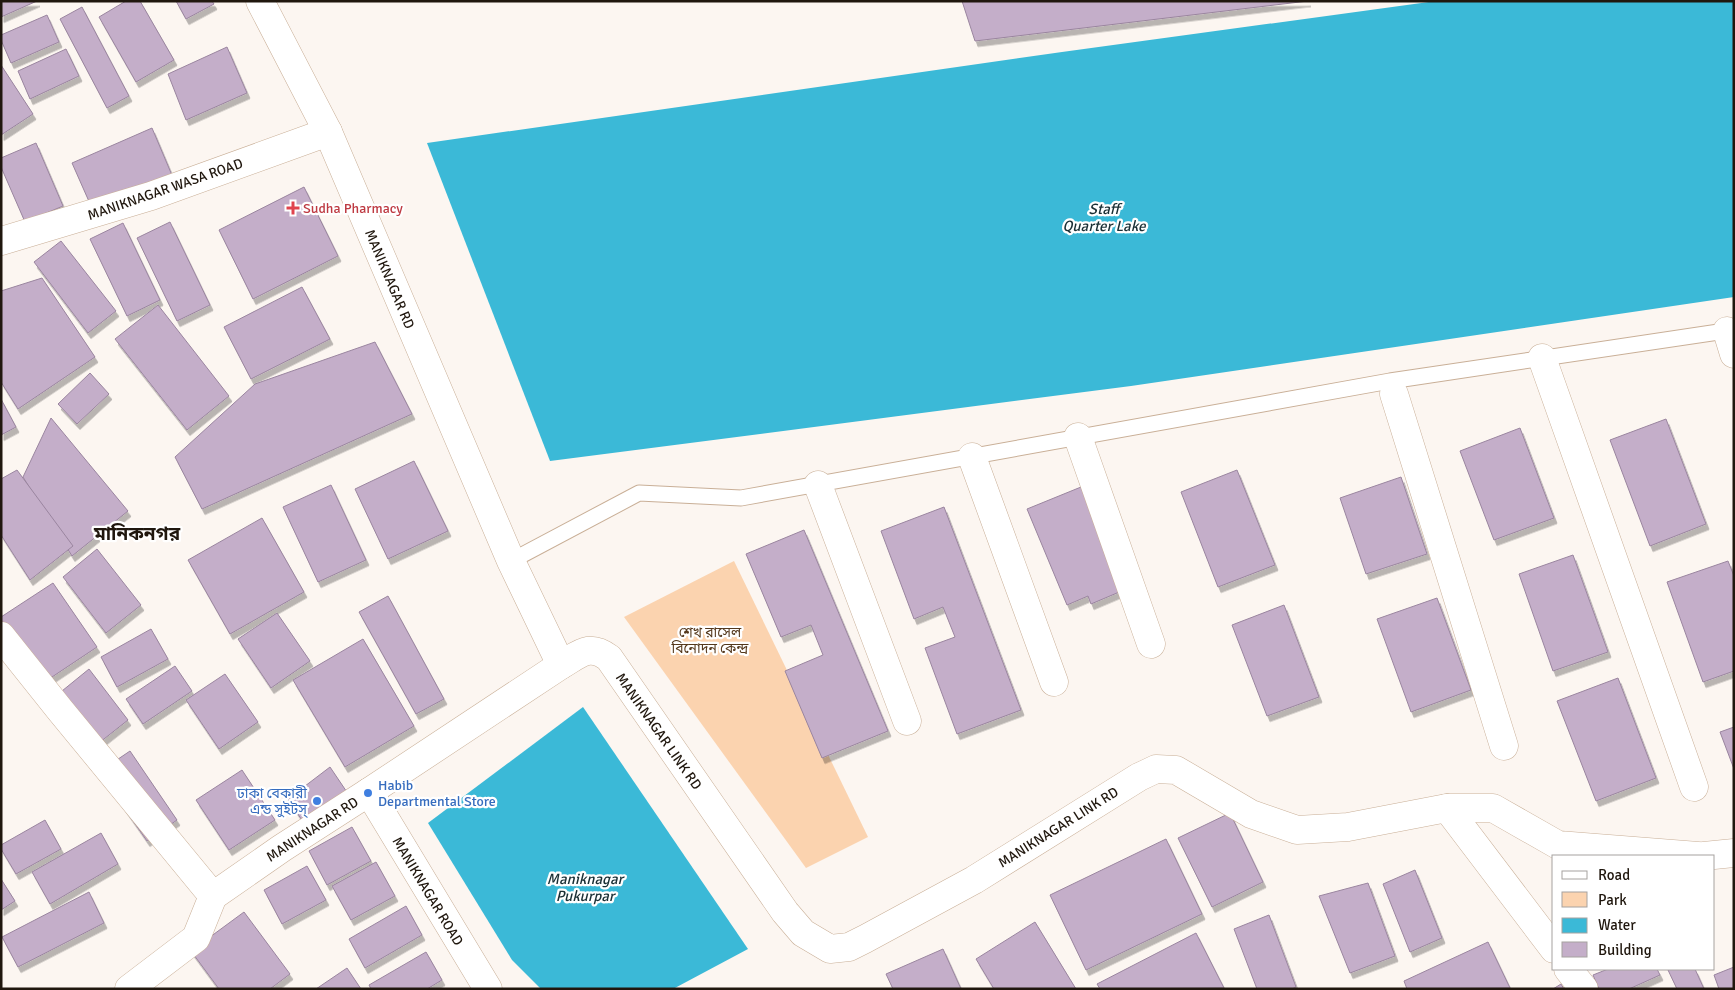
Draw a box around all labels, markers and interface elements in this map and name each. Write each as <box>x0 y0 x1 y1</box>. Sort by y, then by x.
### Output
street label: MANIKNAGAR WASA ROAD <box>85 155 245 224</box>
place label: Sudha Pharmacy <box>303 200 403 217</box>
water label: Staff Quarter Lake <box>1063 200 1147 235</box>
marker: Sudha Pharmacy <box>287 202 299 214</box>
street label: MANIKNAGAR RD <box>361 227 418 331</box>
district label: মানিকনগর <box>93 522 181 546</box>
park label: শেখ রাসেল বিনোদন কেন্দ্র <box>670 624 750 657</box>
street label: MANIKNAGAR LINK RD <box>612 670 705 793</box>
place label: Habib Departmental Store <box>378 777 496 810</box>
street label: MANIKNAGAR LINK RD <box>995 784 1121 871</box>
place label: ঢাকা বেকারী এন্ড সুইটস্ <box>236 785 309 818</box>
marker: Habib Departmental Store <box>362 787 374 799</box>
street label: MANIKNAGAR RD <box>263 793 361 865</box>
marker: ঢাকা বেকারী এন্ড সুইটস্ <box>311 795 323 807</box>
street label: MANIKNAGAR ROAD <box>388 834 467 949</box>
legend <box>1552 855 1715 970</box>
text: Road <box>1598 866 1630 884</box>
water label: Maniknagar Pukurpar <box>547 870 626 905</box>
text: Park <box>1598 891 1627 909</box>
text: Water <box>1598 916 1636 934</box>
text: Building <box>1598 941 1652 959</box>

